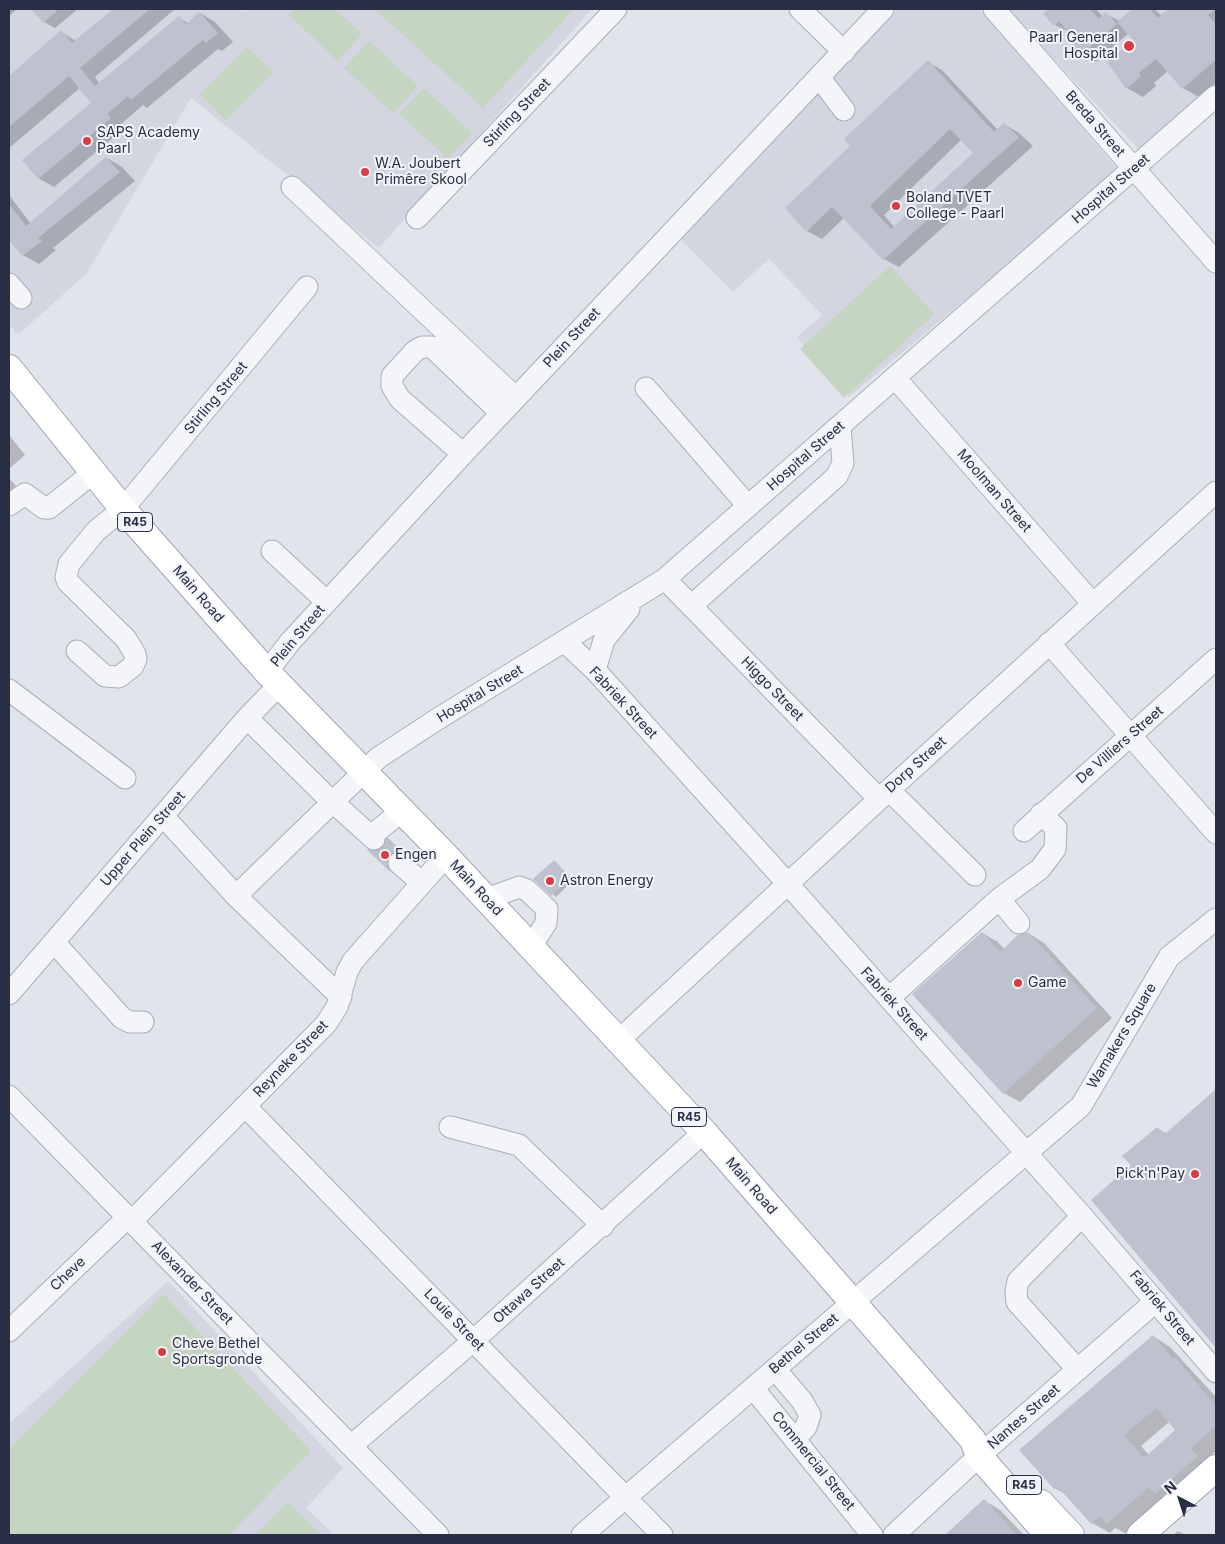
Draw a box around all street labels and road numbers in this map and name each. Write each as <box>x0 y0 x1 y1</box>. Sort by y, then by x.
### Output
street label: Stirling Street <box>480 75 554 151</box>
street label: Breda Street <box>1062 87 1128 161</box>
street label: Hospital Street <box>1069 151 1153 227</box>
street label: Plein Street <box>540 305 604 371</box>
street label: Stirling Street <box>181 358 251 438</box>
street label: Hospital Street <box>764 418 848 494</box>
street label: Moolman Street <box>953 446 1035 536</box>
road number: R45 <box>118 512 152 532</box>
street label: Main Road <box>169 562 227 626</box>
street label: Plein Street <box>267 602 329 670</box>
street label: Higgo Street <box>737 653 807 725</box>
street label: Hospital Street <box>434 662 526 726</box>
street label: Fabriek Street <box>585 663 661 743</box>
street label: De Villiers Street <box>1073 703 1167 787</box>
street label: Dorp Street <box>882 733 950 797</box>
street label: Upper Plein Street <box>97 788 189 890</box>
street label: Main Road <box>446 857 506 919</box>
street label: Fabriek Street <box>857 964 931 1044</box>
street label: Wamakers Square <box>1084 980 1160 1092</box>
street label: Reyneke Street <box>250 1017 332 1101</box>
road number: R45 <box>672 1108 706 1126</box>
street label: Main Road <box>722 1154 780 1218</box>
street label: Alexander Street <box>148 1238 236 1328</box>
street label: Cheve <box>47 1253 89 1295</box>
street label: Ottawa Street <box>490 1255 568 1327</box>
street label: Fabriek Street <box>1126 1267 1198 1349</box>
street label: Louie Street <box>420 1286 488 1354</box>
street label: Bethel Street <box>766 1310 842 1378</box>
street label: Nantes Street <box>984 1381 1064 1453</box>
street label: Commercial Street <box>768 1408 858 1514</box>
road number: R45 <box>1006 1476 1042 1494</box>

